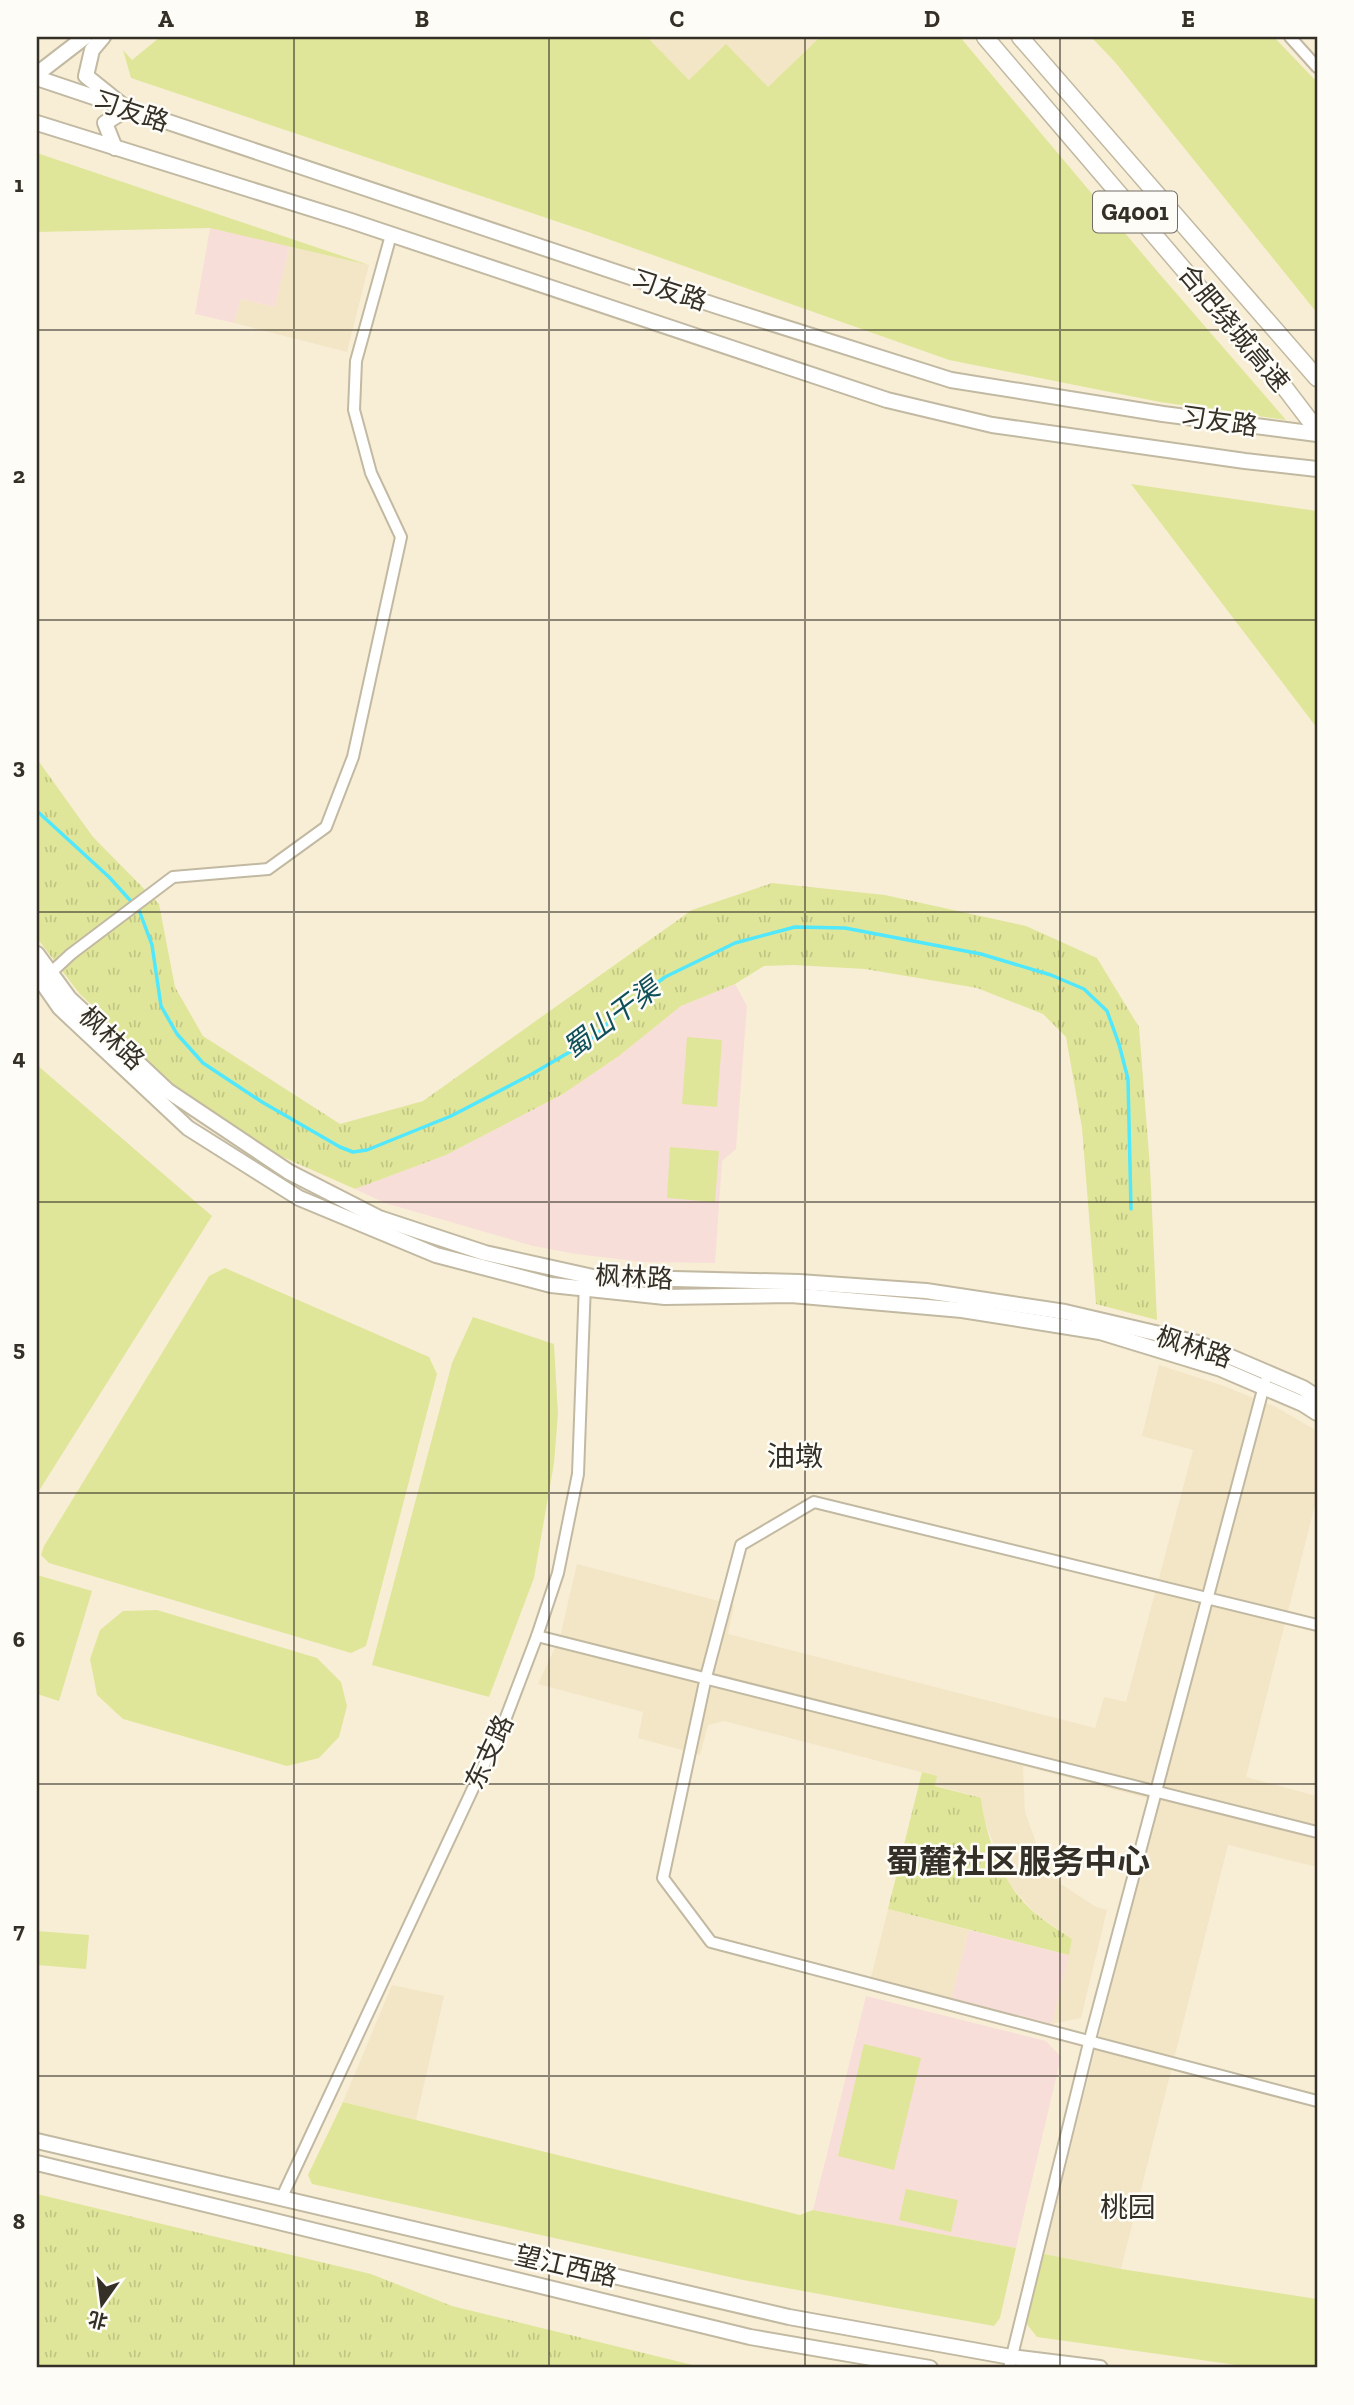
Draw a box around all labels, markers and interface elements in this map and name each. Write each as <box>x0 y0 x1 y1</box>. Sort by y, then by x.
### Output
text: A <box>158 5 174 33</box>
text: B <box>415 5 429 33</box>
text: C <box>670 5 684 33</box>
text: D <box>924 5 940 33</box>
text: E <box>1181 5 1195 33</box>
street label: 习友路 <box>89 84 173 138</box>
text: 1 <box>14 170 24 198</box>
road number: G4001 <box>1093 192 1177 232</box>
street label: 合肥绕城高速 <box>1172 258 1296 398</box>
street label: 习友路 <box>627 263 711 317</box>
street label: 习友路 <box>1178 400 1260 442</box>
text: 2 <box>13 461 25 489</box>
text: 3 <box>13 752 25 780</box>
water label: 蜀山干渠 <box>557 969 669 1065</box>
street label: 枫林路 <box>73 1000 151 1076</box>
text: 4 <box>12 1043 26 1071</box>
street label: 枫林路 <box>594 1259 674 1295</box>
street label: 枫林路 <box>1152 1320 1236 1374</box>
text: 5 <box>13 1334 25 1362</box>
district label: 油墩 <box>767 1440 823 1473</box>
text: 6 <box>13 1625 25 1653</box>
street label: 东支路 <box>458 1710 520 1794</box>
district label: 蜀麓社区服务中心 <box>886 1842 1150 1881</box>
text: 7 <box>13 1916 25 1944</box>
district label: 桃园 <box>1100 2191 1156 2224</box>
text: 8 <box>13 2207 25 2235</box>
street label: 望江西路 <box>512 2239 620 2293</box>
north arrow <box>66 2268 136 2338</box>
text: 北 <box>86 2307 110 2333</box>

